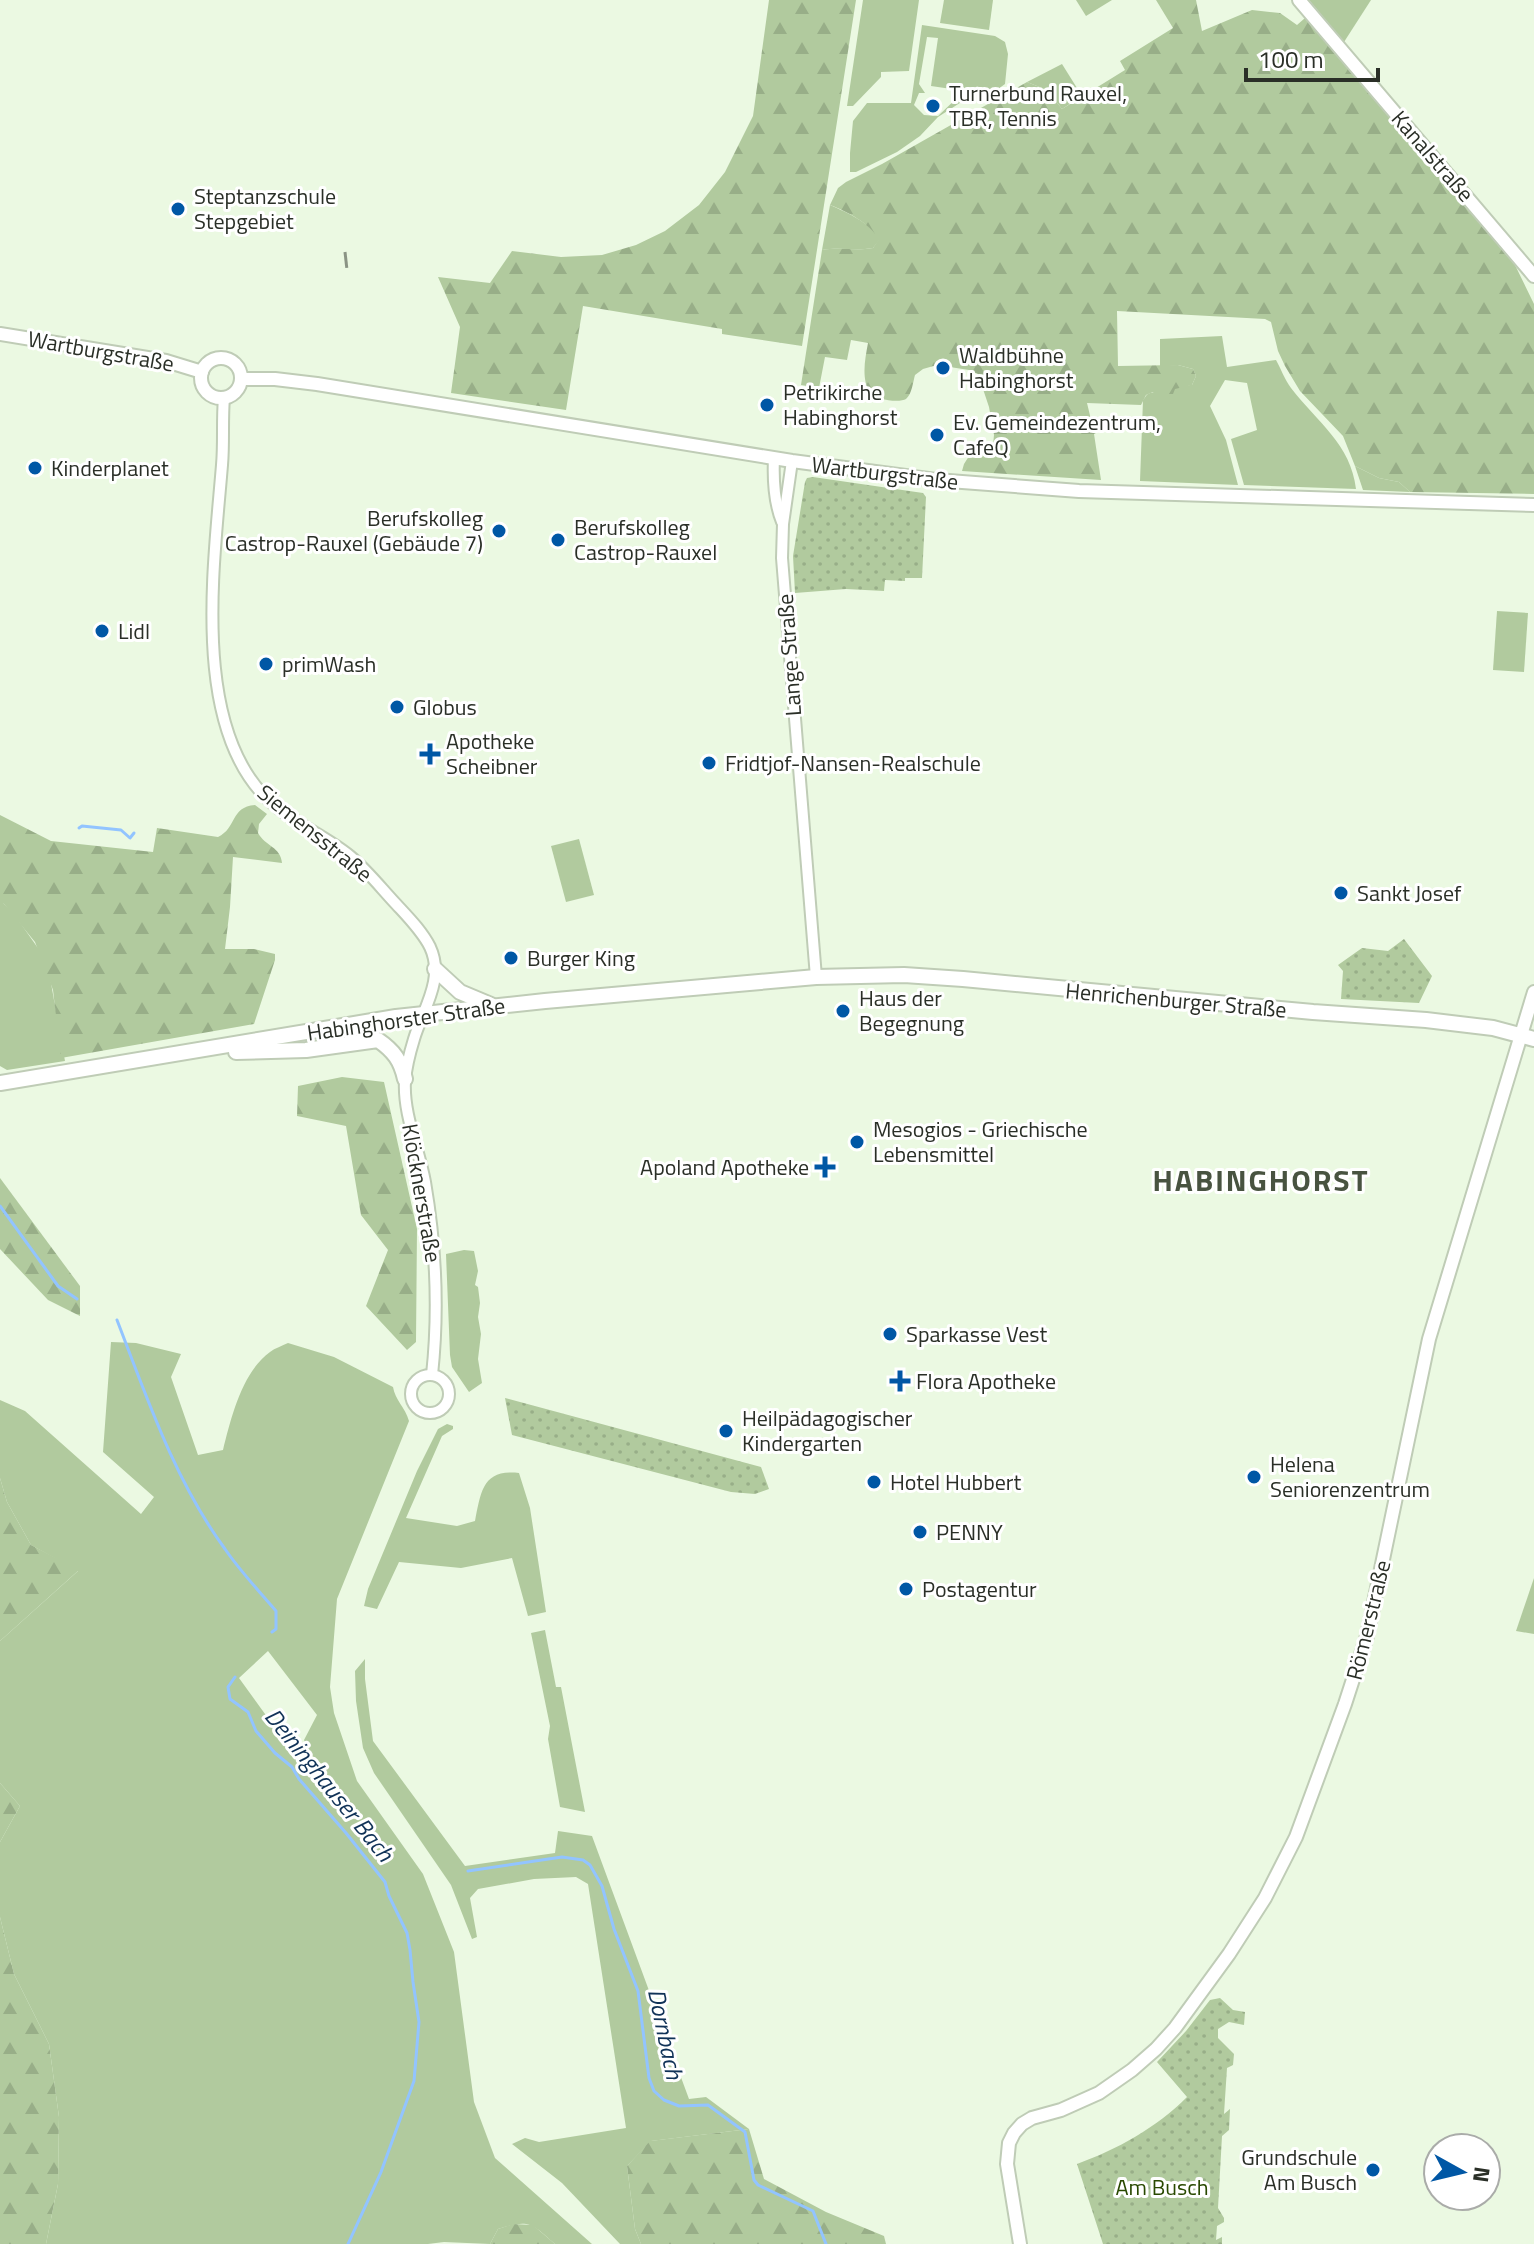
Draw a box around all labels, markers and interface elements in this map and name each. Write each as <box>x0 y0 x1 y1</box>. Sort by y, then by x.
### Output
scale bar <box>1246 32 1378 82</box>
text: 100 m <box>1258 41 1324 77</box>
place label: Turnerbund Rauxel, TBR, Tennis <box>949 76 1127 135</box>
marker: Turnerbund Rauxel, TBR, Tennis <box>924 97 942 115</box>
street label: Kanalstraße <box>1383 103 1483 209</box>
place label: Steptanzschule Stepgebiet <box>194 179 336 238</box>
marker: Steptanzschule Stepgebiet <box>169 200 187 218</box>
street label: Wartburgstraße <box>25 321 177 381</box>
place label: Waldbühne Habinghorst <box>959 338 1074 397</box>
marker: Waldbühne Habinghorst <box>934 359 952 377</box>
place label: Petrikirche Habinghorst <box>783 375 898 434</box>
marker: Petrikirche Habinghorst <box>758 396 776 414</box>
place label: Ev. Gemeindezentrum, CafeQ <box>953 405 1161 464</box>
marker: Ev. Gemeindezentrum, CafeQ <box>928 426 946 444</box>
street label: Wartburgstraße <box>810 447 960 499</box>
place label: Kinderplanet <box>51 451 169 485</box>
marker: Kinderplanet <box>26 459 44 477</box>
place label: Berufskolleg Castrop-Rauxel (Gebäude 7) <box>225 501 483 560</box>
place label: Berufskolleg Castrop-Rauxel <box>574 510 717 569</box>
marker: Berufskolleg Castrop-Rauxel (Gebäude 7) <box>490 522 508 540</box>
marker: Berufskolleg Castrop-Rauxel <box>549 531 567 549</box>
street label: Lange Straße <box>768 593 810 717</box>
place label: Lidl <box>118 614 150 648</box>
marker: Lidl <box>93 622 111 640</box>
place label: primWash <box>282 647 376 681</box>
marker: primWash <box>257 655 275 673</box>
place label: Globus <box>413 690 477 724</box>
marker: Globus <box>388 698 406 716</box>
place label: Apotheke Scheibner <box>446 724 538 783</box>
marker: Apotheke Scheibner <box>421 745 439 763</box>
place label: Fridtjof-Nansen-Realschule <box>725 746 981 780</box>
marker: Fridtjof-Nansen-Realschule <box>700 754 718 772</box>
street label: Siemensstraße <box>250 776 380 890</box>
place label: Sankt Josef <box>1357 876 1462 910</box>
marker: Sankt Josef <box>1332 884 1350 902</box>
place label: Burger King <box>527 941 635 975</box>
marker: Burger King <box>502 949 520 967</box>
street label: Henrichenburger Straße <box>1064 973 1288 1027</box>
place label: Haus der Begegnung <box>859 981 964 1040</box>
street label: Habinghorster Straße <box>305 988 507 1050</box>
marker: Haus der Begegnung <box>834 1002 852 1020</box>
place label: Mesogios - Griechische Lebensmittel <box>873 1112 1088 1171</box>
street label: Klöcknerstraße <box>393 1121 451 1265</box>
marker: Mesogios - Griechische Lebensmittel <box>848 1133 866 1151</box>
place label: Apoland Apotheke <box>640 1150 809 1184</box>
district label: HABINGHORST <box>1153 1157 1369 1203</box>
marker: Apoland Apotheke <box>816 1158 834 1176</box>
place label: Sparkasse Vest <box>906 1317 1047 1351</box>
marker: Sparkasse Vest <box>881 1325 899 1343</box>
place label: Flora Apotheke <box>916 1364 1056 1398</box>
marker: Flora Apotheke <box>891 1372 909 1390</box>
place label: Heilpädagogischer Kindergarten <box>742 1401 913 1460</box>
marker: Heilpädagogischer Kindergarten <box>717 1422 735 1440</box>
place label: Helena Seniorenzentrum <box>1270 1447 1430 1506</box>
place label: Hotel Hubbert <box>890 1465 1021 1499</box>
marker: Helena Seniorenzentrum <box>1245 1468 1263 1486</box>
marker: Hotel Hubbert <box>865 1473 883 1491</box>
place label: PENNY <box>936 1515 1003 1549</box>
marker: PENNY <box>911 1523 929 1541</box>
street label: Römerstraße <box>1337 1556 1399 1684</box>
place label: Postagentur <box>922 1572 1037 1606</box>
marker: Postagentur <box>897 1580 915 1598</box>
water label: Deininghauser Bach <box>257 1700 404 1870</box>
water label: Dornbach <box>639 1985 693 2083</box>
north arrow <box>1422 2132 1502 2212</box>
place label: Grundschule Am Busch <box>1241 2140 1357 2199</box>
marker: Grundschule Am Busch <box>1364 2161 1382 2179</box>
text: N <box>1464 2165 1500 2185</box>
park label: Am Busch <box>1115 2170 1209 2204</box>

